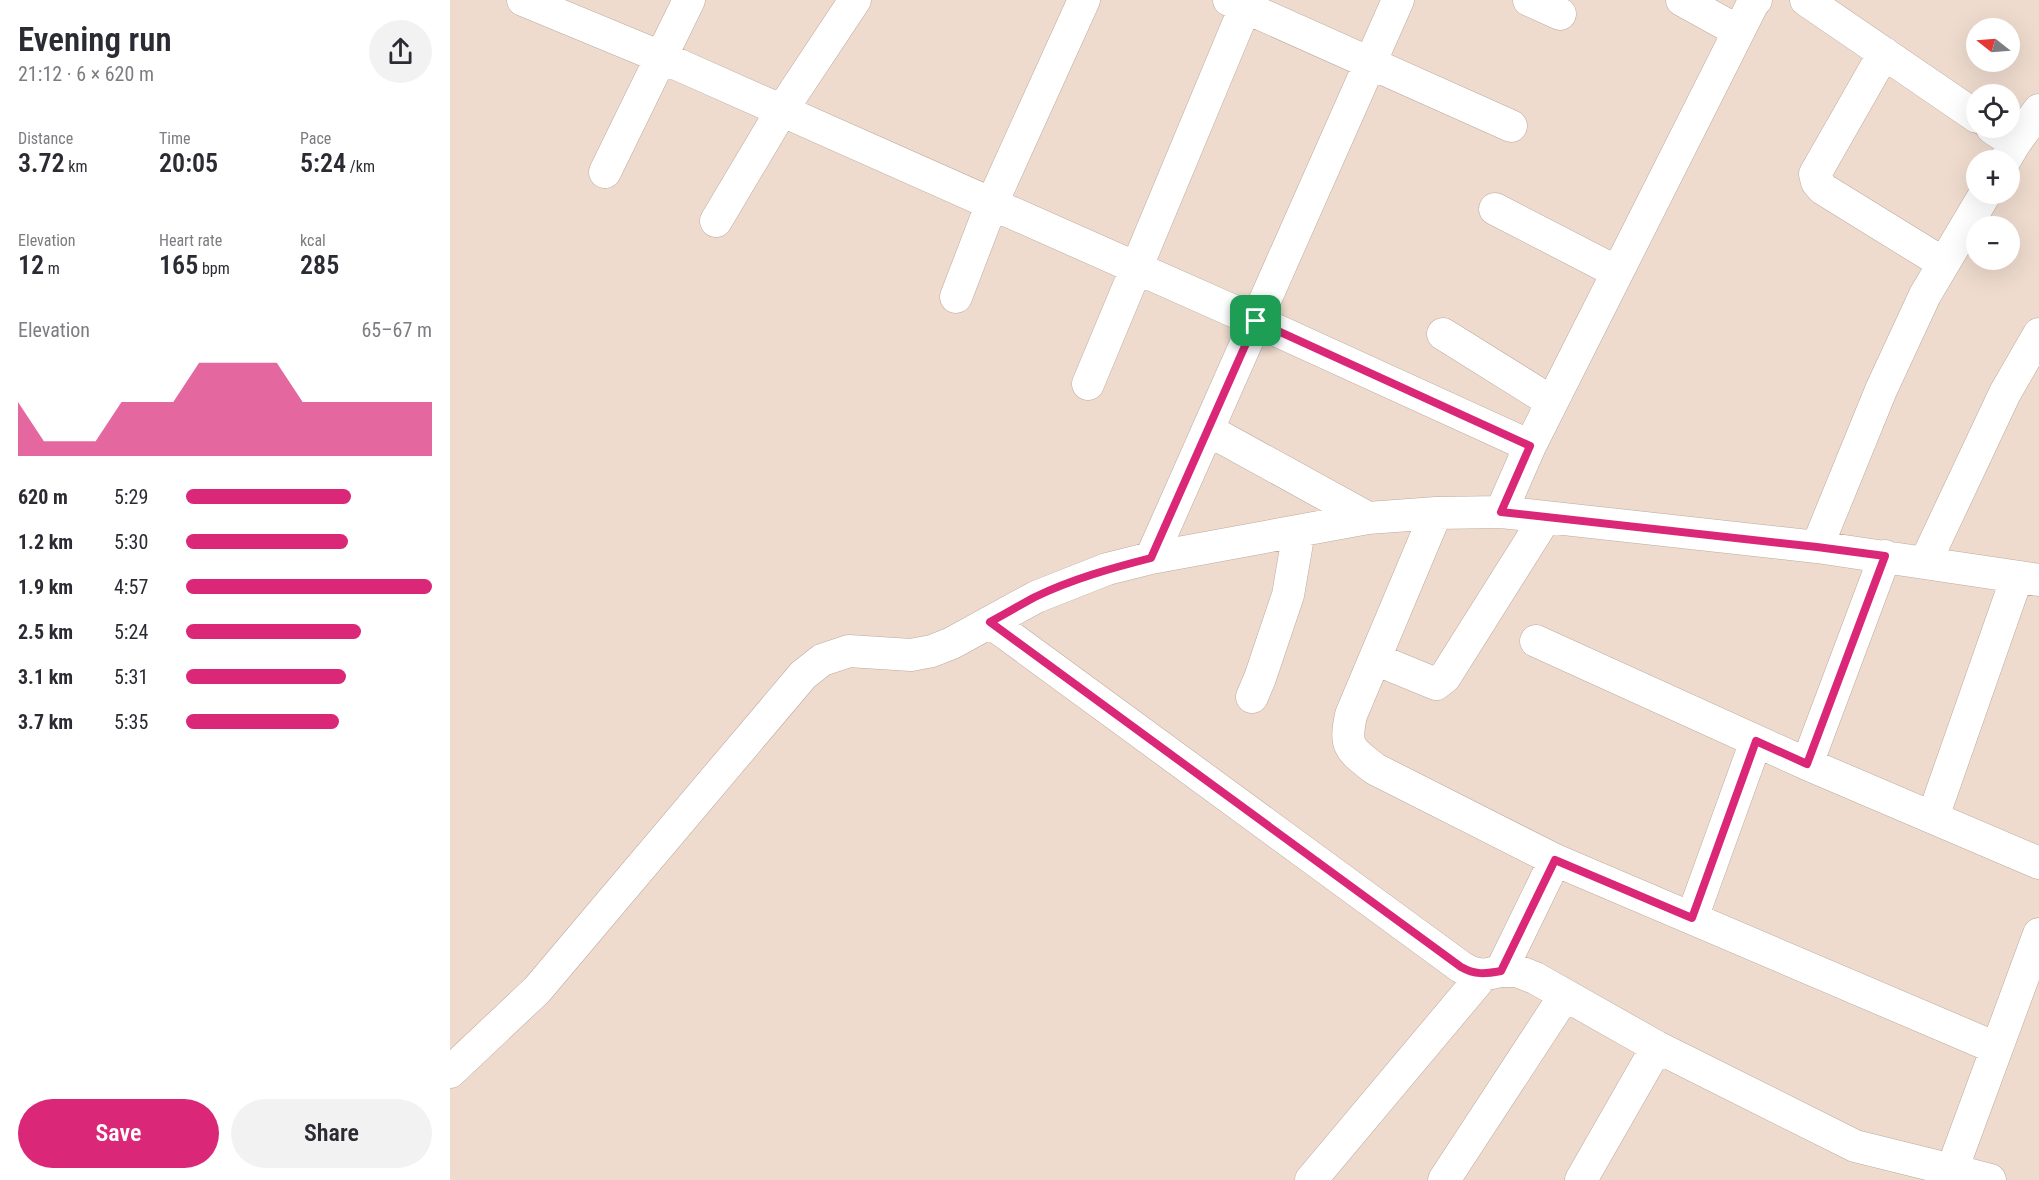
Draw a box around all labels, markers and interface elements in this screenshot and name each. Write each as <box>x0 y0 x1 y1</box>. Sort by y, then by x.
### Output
north arrow <box>1966 18 2020 72</box>
map controls <box>1966 18 2020 270</box>
text: Evening run <box>18 20 172 59</box>
button: share <box>369 20 432 83</box>
text: 21:12 · 6 × 620 m <box>18 62 154 86</box>
button: locate <box>1966 84 2020 138</box>
text: Distance <box>18 129 73 148</box>
text: Time <box>159 129 191 148</box>
text: Pace <box>300 129 331 148</box>
text: 3.72 <box>18 148 65 178</box>
text: 20:05 <box>159 148 218 178</box>
text: 5:24 <box>300 148 346 178</box>
button: + <box>1966 150 2020 204</box>
text: km <box>65 157 88 176</box>
text: /km <box>346 157 375 176</box>
button: − <box>1966 216 2020 270</box>
text: Elevation <box>18 231 76 250</box>
text: Heart rate <box>159 231 222 250</box>
text: kcal <box>300 231 326 250</box>
text: 12 <box>18 250 44 280</box>
text: 165 <box>159 250 198 280</box>
text: 285 <box>300 250 339 280</box>
text: m <box>44 259 60 278</box>
text: bpm <box>198 259 230 278</box>
pin <box>1230 295 1281 346</box>
icon: arrive <box>1239 304 1272 337</box>
text: Elevation <box>18 318 90 342</box>
text: 65–67 m <box>361 318 432 342</box>
text: 620 m <box>18 485 68 509</box>
text: 5:29 <box>114 485 148 509</box>
text: 1.2 km <box>18 530 73 554</box>
text: 5:30 <box>114 530 148 554</box>
text: 1.9 km <box>18 575 73 599</box>
text: 4:57 <box>114 575 148 599</box>
text: 2.5 km <box>18 620 73 644</box>
text: 5:24 <box>114 620 148 644</box>
text: 3.1 km <box>18 665 73 689</box>
text: 5:31 <box>114 665 148 689</box>
text: 3.7 km <box>18 710 73 734</box>
text: 5:35 <box>114 710 148 734</box>
button: Save <box>18 1099 219 1168</box>
button: Share <box>231 1099 432 1168</box>

